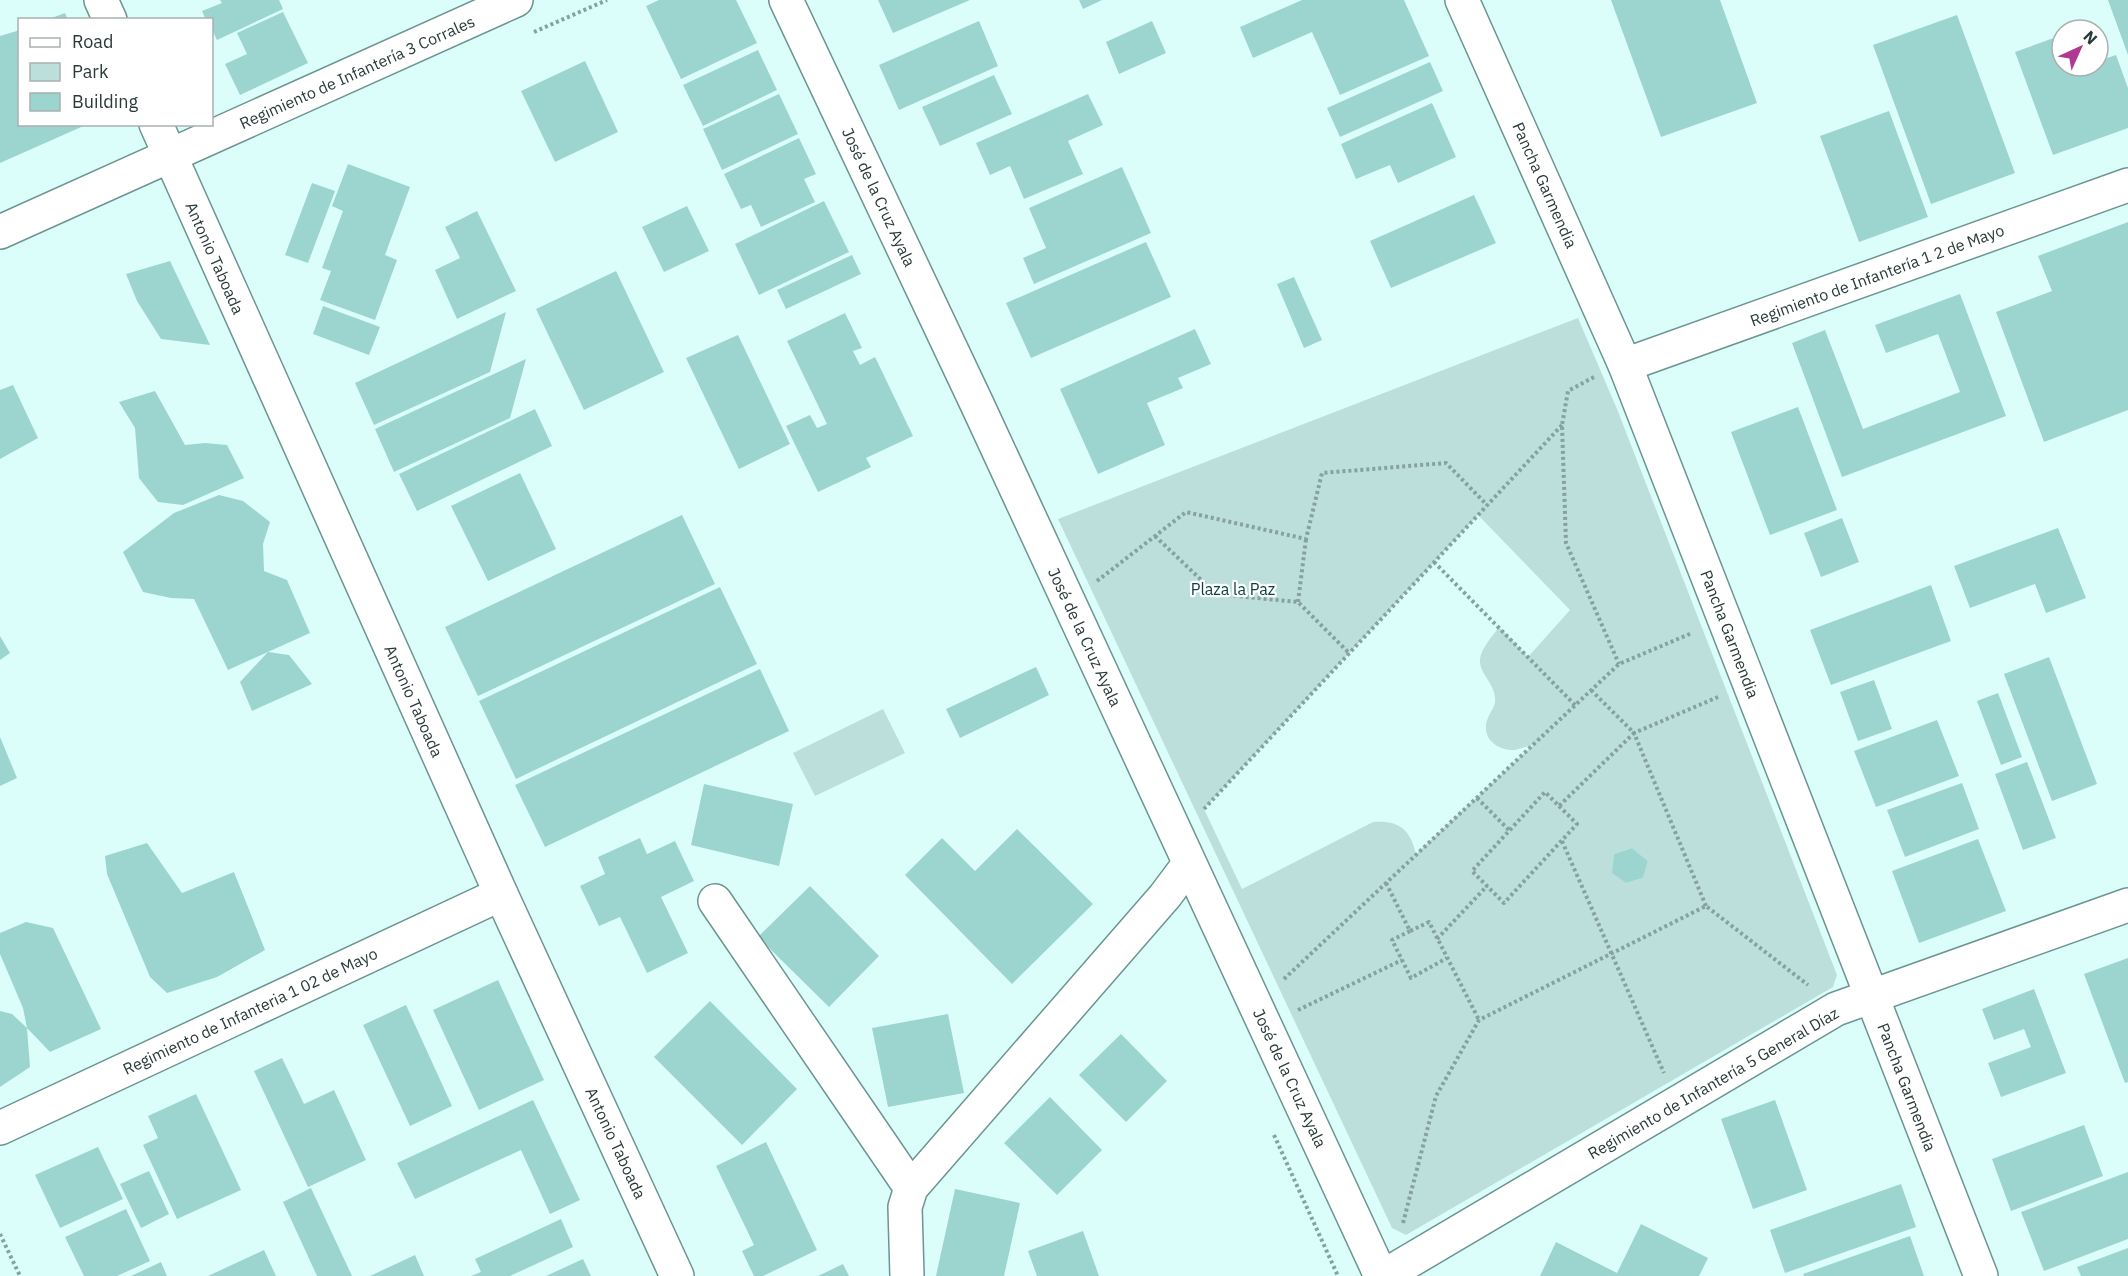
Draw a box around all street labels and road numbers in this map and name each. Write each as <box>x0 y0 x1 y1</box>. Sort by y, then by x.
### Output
street label: Regimiento de Infantería 3 Corrales <box>236 11 478 133</box>
street label: Pancha Garmendia <box>1508 119 1582 252</box>
street label: José de la Cruz Ayala <box>838 124 920 270</box>
street label: Antonio Taboada <box>181 199 249 318</box>
street label: Regimiento de Infantería 1 2 de Mayo <box>1747 220 2007 330</box>
street label: José de la Cruz Ayala <box>1044 564 1126 710</box>
street label: Pancha Garmendia <box>1696 567 1764 701</box>
street label: Antonio Taboada <box>380 642 448 761</box>
street label: Regimiento de Infanteria 1 02 de Mayo <box>120 943 380 1079</box>
street label: Regimiento de Infantería 5 General Díaz <box>1584 1003 1842 1163</box>
street label: José de la Cruz Ayala <box>1249 1005 1331 1151</box>
street label: Pancha Garmendia <box>1873 1020 1941 1154</box>
street label: Antonio Taboada <box>581 1084 651 1202</box>

